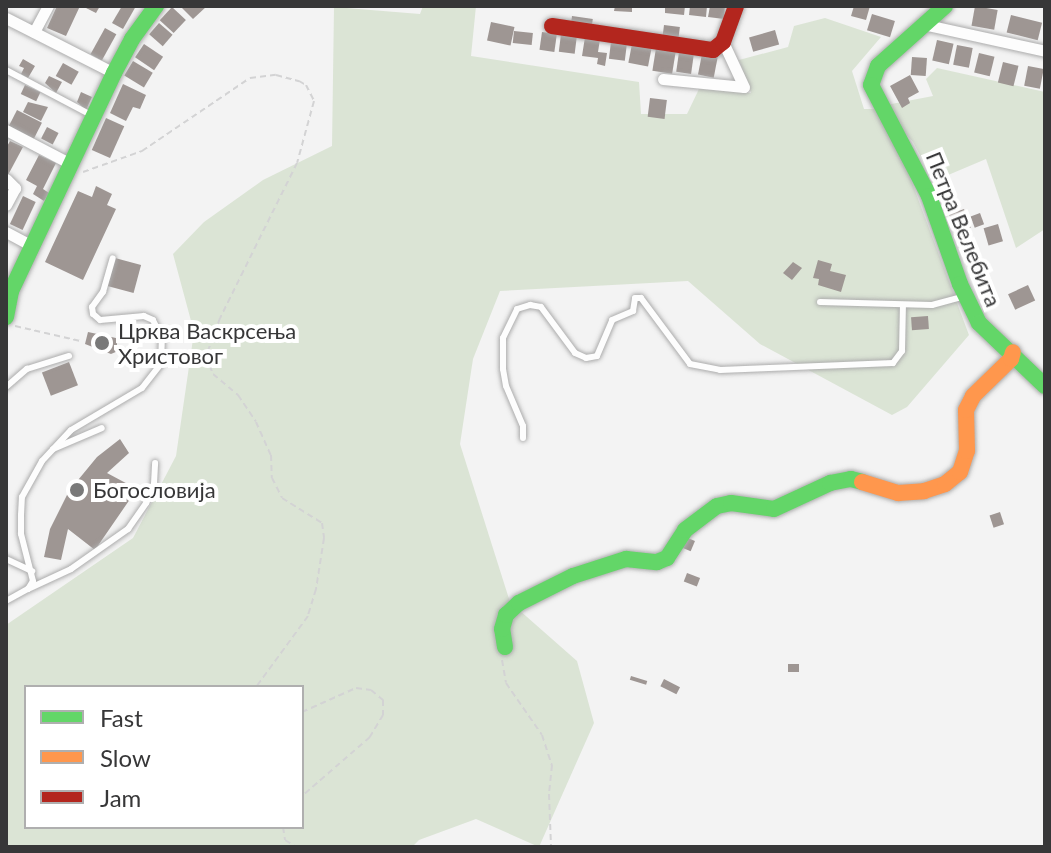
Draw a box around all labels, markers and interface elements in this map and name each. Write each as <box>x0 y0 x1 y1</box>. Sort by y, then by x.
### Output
street label: Петра Велебита <box>921 148 1007 310</box>
place label: Црква Васкрсења Христовог <box>118 317 296 368</box>
marker: Црква Васкрсења Христовог <box>93 334 111 352</box>
place label: Богословија <box>93 477 216 503</box>
marker: Богословија <box>68 481 86 499</box>
legend <box>24 685 304 829</box>
text: Fast <box>100 703 143 732</box>
text: Slow <box>100 743 151 772</box>
text: Jam <box>100 783 141 812</box>

